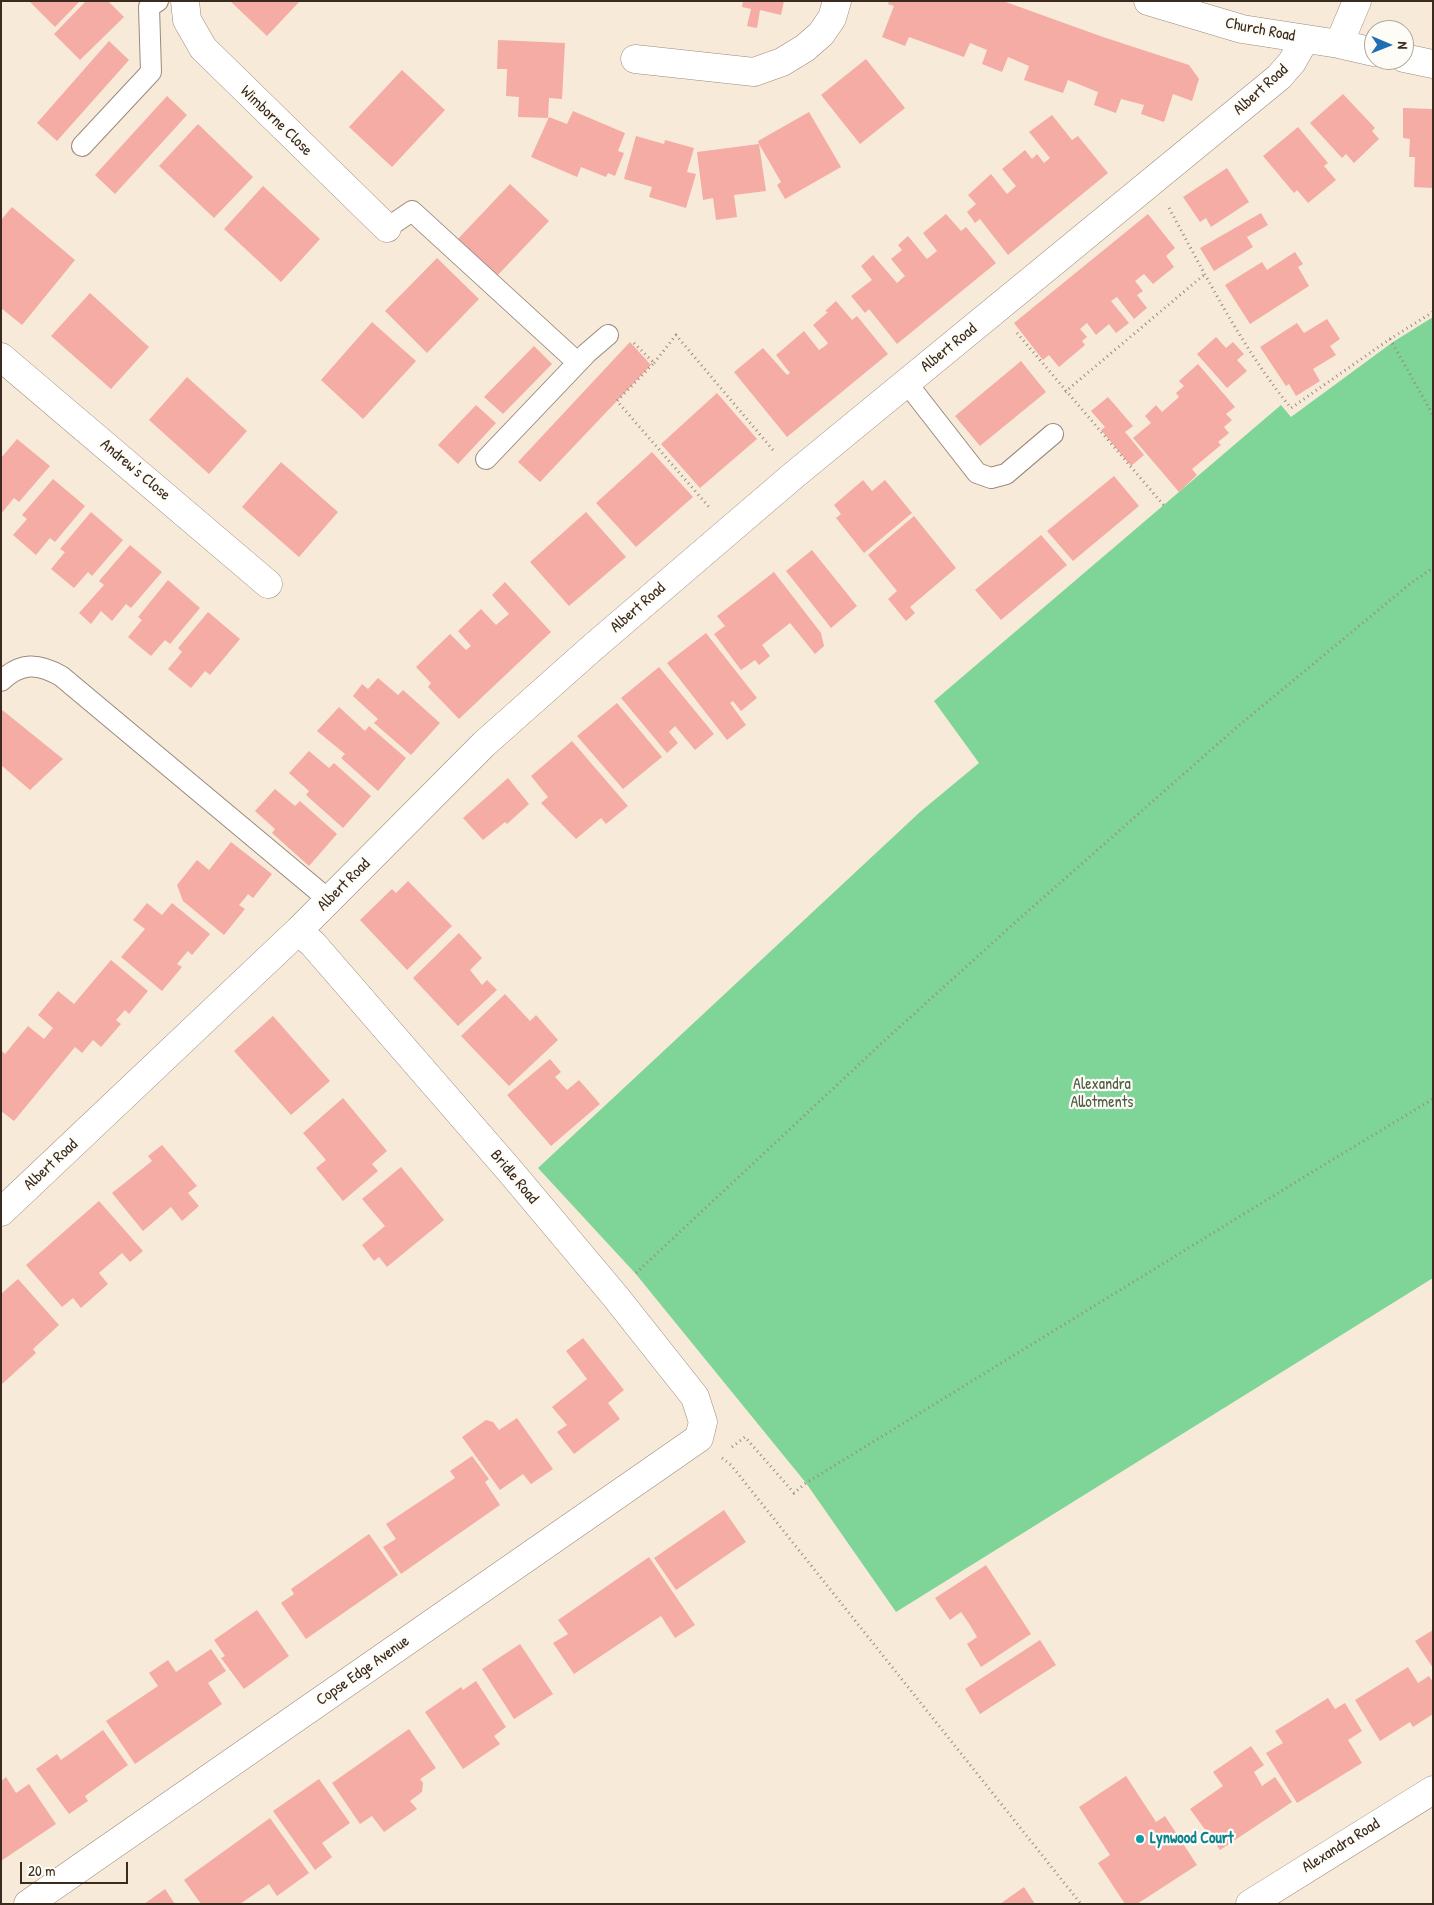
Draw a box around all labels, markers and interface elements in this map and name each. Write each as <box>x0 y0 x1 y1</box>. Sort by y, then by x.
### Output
street label: Church Road <box>1223 14 1297 46</box>
north arrow <box>1364 20 1414 70</box>
text: N <box>1394 41 1413 49</box>
street label: Albert Road <box>1230 61 1292 119</box>
street label: Wimborne Close <box>236 82 316 160</box>
street label: Albert Road <box>917 320 981 376</box>
street label: Andrew's Close <box>96 435 174 505</box>
street label: Albert Road <box>607 579 669 637</box>
street label: Albert Road <box>314 855 374 915</box>
park label: Alexandra Allotments <box>1071 1075 1133 1113</box>
street label: Albert Road <box>20 1135 82 1195</box>
street label: Bridle Road <box>486 1146 542 1208</box>
street label: Copse Edge Avenue <box>313 1632 413 1710</box>
street label: Alexandra Road <box>1299 1815 1383 1877</box>
place label: Lynwood Court <box>1150 1829 1233 1849</box>
marker: Lynwood Court <box>1134 1833 1146 1845</box>
scale bar <box>22 1852 130 1884</box>
text: 20 m <box>28 1860 55 1881</box>

